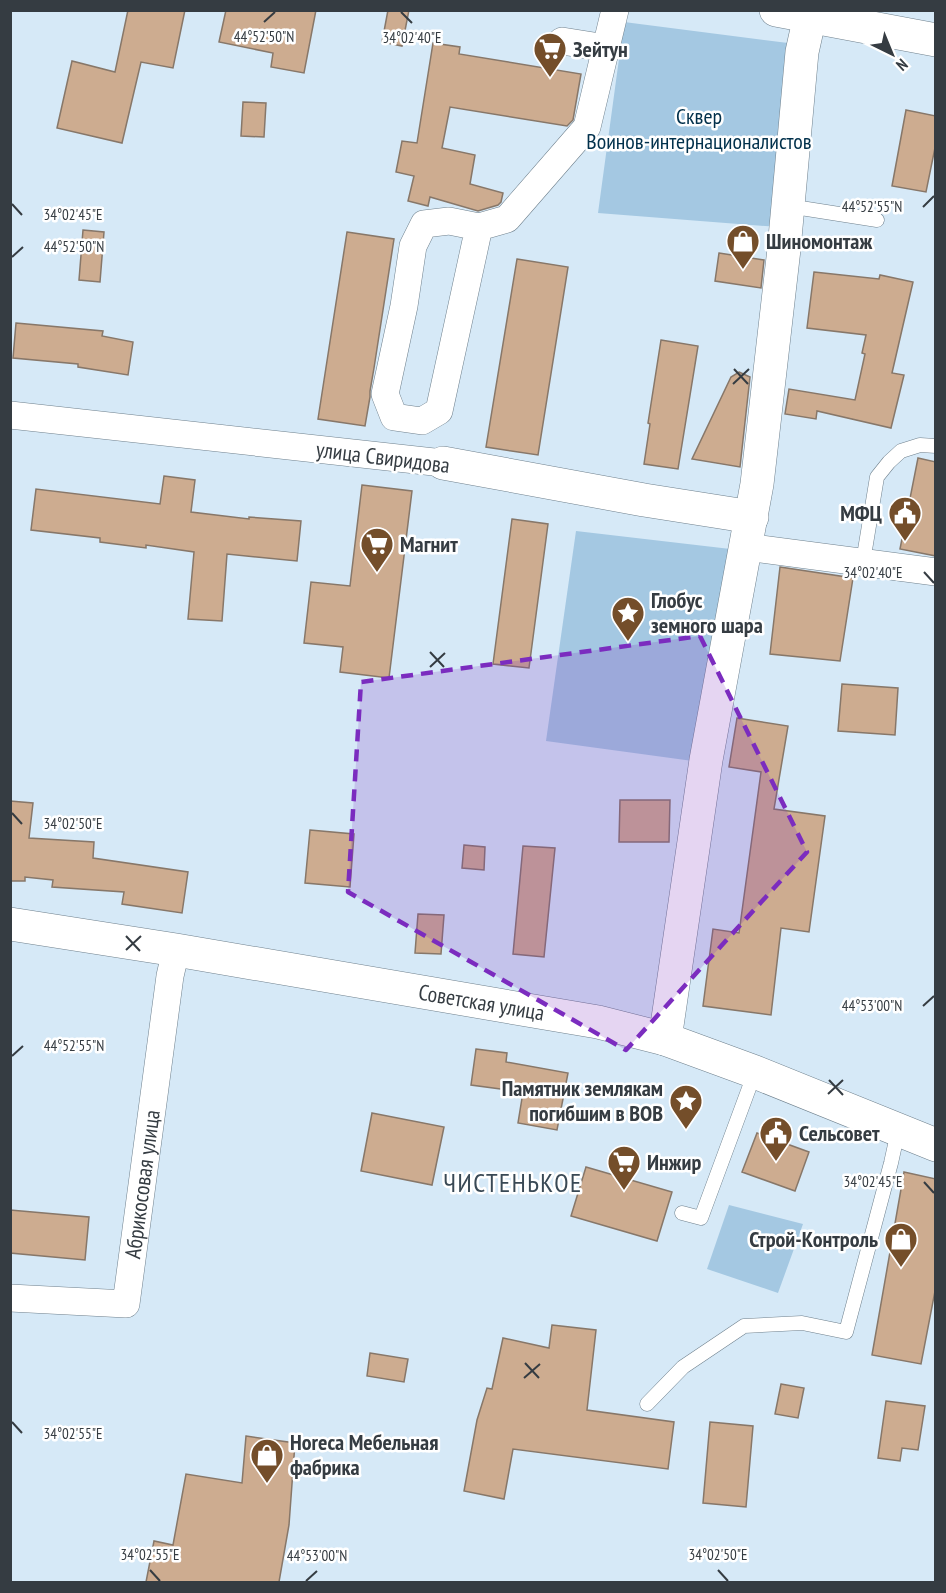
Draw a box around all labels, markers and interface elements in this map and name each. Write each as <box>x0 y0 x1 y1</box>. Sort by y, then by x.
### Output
north arrow <box>862 24 922 84</box>
text: 44°52'50"N <box>234 27 294 46</box>
text: 34°02'40"E <box>382 28 442 47</box>
supermarket icon: Зейтун <box>532 31 568 78</box>
place label: Зейтун <box>573 35 628 63</box>
text: N <box>892 55 912 75</box>
park label: Сквер Воинов-интернационалистов <box>586 102 812 155</box>
text: 44°52'55"N <box>842 197 902 216</box>
text: 34°02'45"E <box>43 205 103 224</box>
shop icon: Шиномонтаж <box>725 223 761 270</box>
place label: Шиномонтаж <box>766 227 872 255</box>
text: 44°52'50"N <box>44 237 104 256</box>
street label: улица Свиридова <box>315 435 451 479</box>
public building icon: МФЦ <box>887 495 923 542</box>
place label: МФЦ <box>840 499 883 527</box>
supermarket icon: Магнит <box>359 526 395 573</box>
place label: Магнит <box>400 530 458 558</box>
text: 34°02'40"E <box>843 563 903 582</box>
place label: Глобус земного шара <box>651 586 763 639</box>
place icon: Глобус земного шара <box>610 595 646 642</box>
text: 34°02'50"E <box>43 814 103 833</box>
street label: Советская улица <box>417 978 547 1027</box>
text: 44°53'00"N <box>842 996 902 1015</box>
text: 44°52'55"N <box>44 1036 104 1055</box>
place label: Памятник землякам погибшим в ВОВ <box>502 1074 663 1127</box>
place icon: Памятник землякам погибшим в ВОВ <box>668 1083 704 1130</box>
street label: Абрикосовая улица <box>118 1108 166 1260</box>
public building icon: Сельсовет <box>758 1115 794 1162</box>
place label: Сельсовет <box>799 1119 880 1147</box>
supermarket icon: Инжир <box>606 1144 642 1191</box>
place label: Инжир <box>647 1148 702 1176</box>
district label: ЧИСТЕНЬКОЕ <box>443 1166 583 1199</box>
text: 34°02'45"E <box>843 1172 903 1191</box>
shop icon: Строй-Контроль <box>883 1221 919 1268</box>
place label: Строй-Контроль <box>749 1225 878 1253</box>
text: 34°02'55"E <box>43 1424 103 1443</box>
place label: Horeca Мебельная фабрика <box>290 1428 438 1481</box>
shop icon: Horeca Мебельная фабрика <box>249 1437 285 1484</box>
text: 34°02'55"E <box>120 1545 180 1564</box>
text: 34°02'50"E <box>688 1545 748 1564</box>
text: 44°53'00"N <box>287 1546 347 1565</box>

